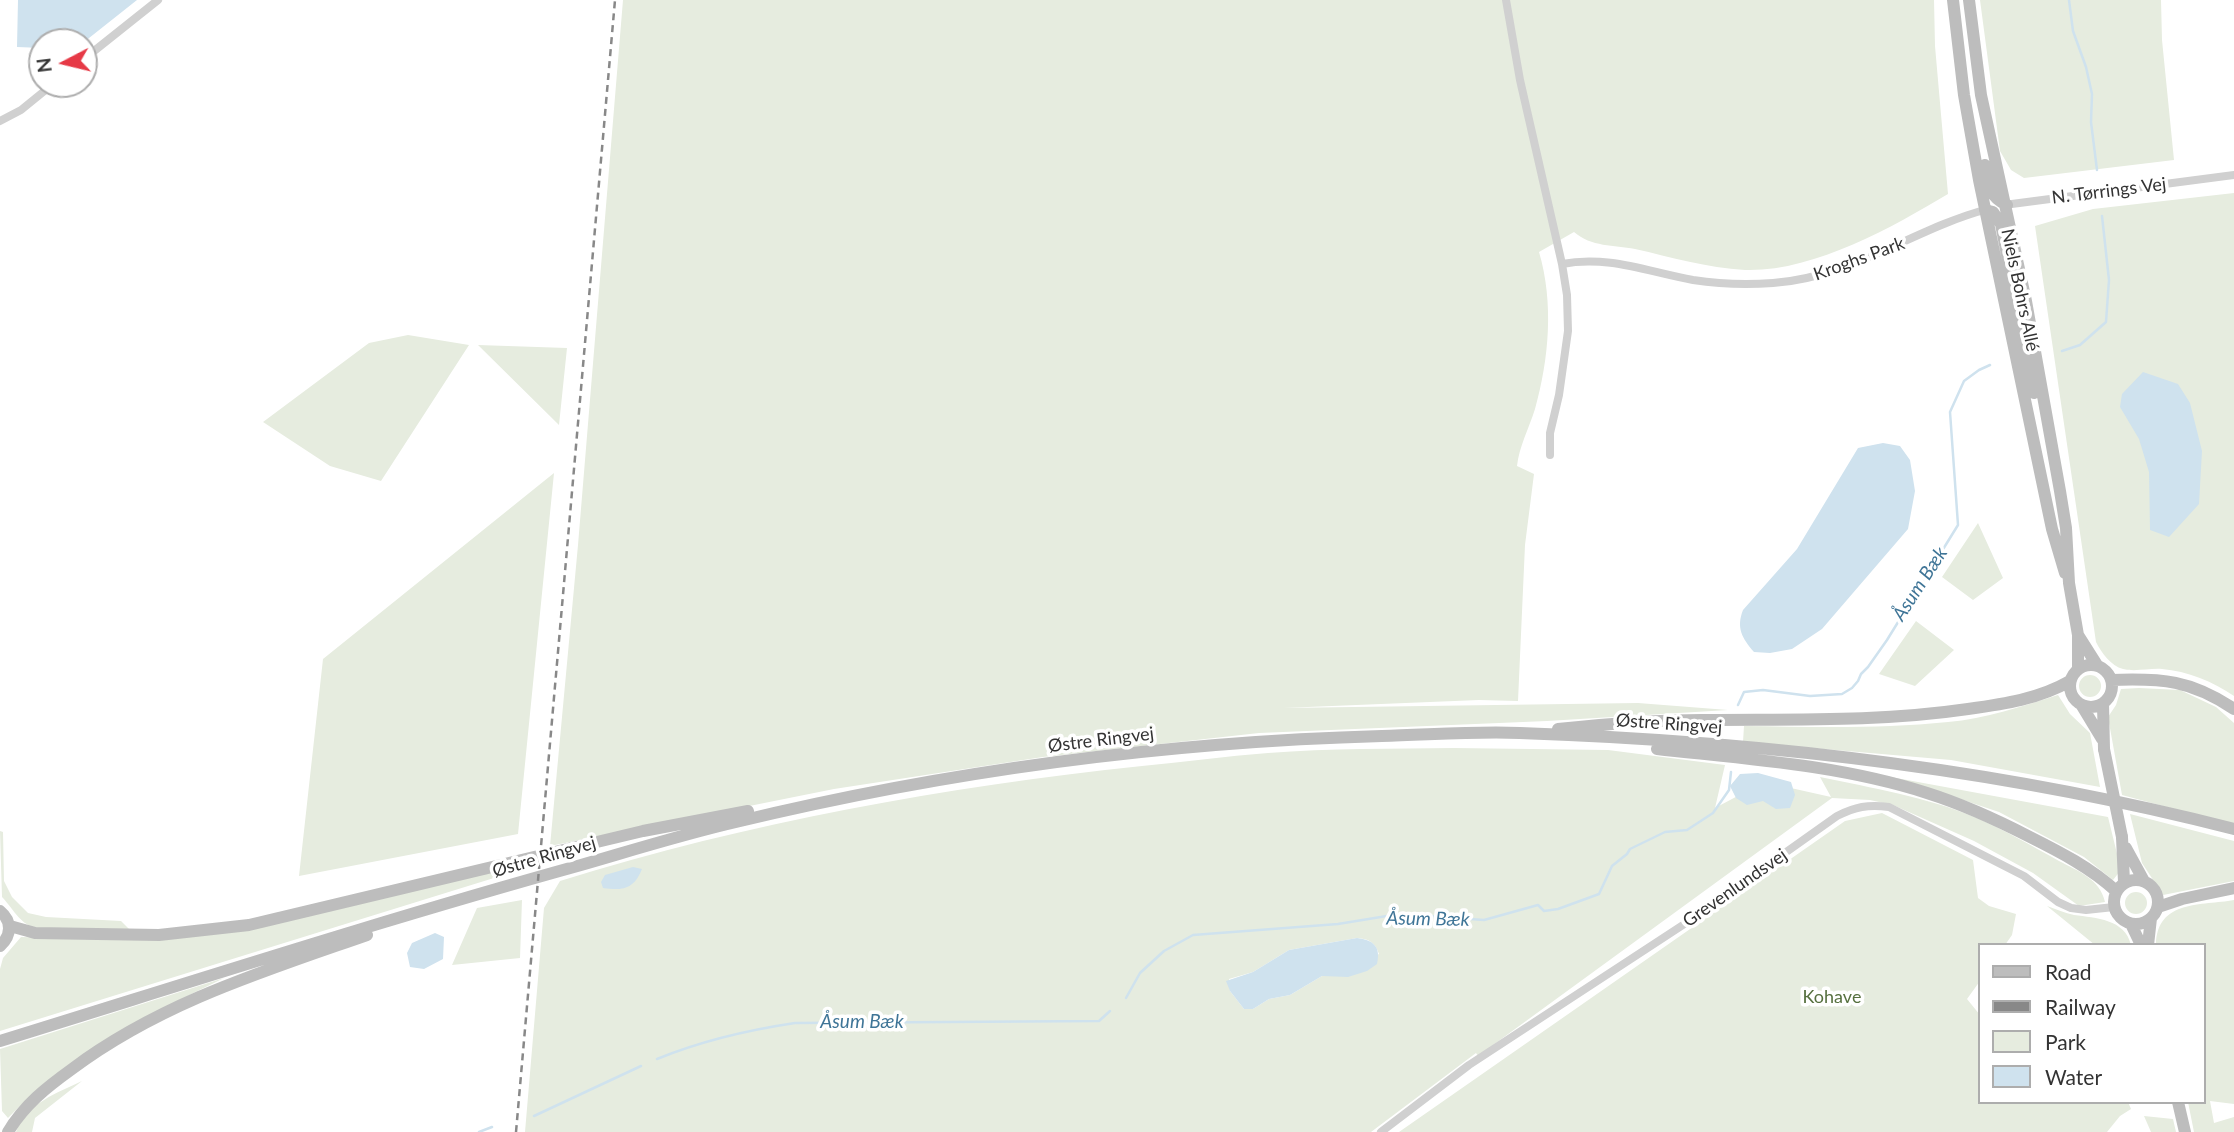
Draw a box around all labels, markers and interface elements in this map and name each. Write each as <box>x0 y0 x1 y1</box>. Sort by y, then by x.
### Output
north arrow <box>28 28 98 98</box>
text: N <box>31 57 56 74</box>
street label: N. Tørrings Vej <box>2051 173 2167 209</box>
street label: Niels Bohrs Allé <box>1996 227 2044 353</box>
street label: Kroghs Park <box>1811 233 1907 285</box>
water label: Åsum Bæk <box>1888 543 1952 625</box>
street label: Østre Ringvej <box>1615 710 1723 738</box>
street label: Østre Ringvej <box>1047 723 1155 757</box>
street label: Østre Ringvej <box>490 832 598 882</box>
street label: Grevenlundsvej <box>1679 844 1791 932</box>
water label: Åsum Bæk <box>1386 907 1470 931</box>
legend <box>1979 943 2206 1104</box>
text: Road <box>2045 959 2092 984</box>
park label: Kohave <box>1803 986 1861 1008</box>
text: Railway <box>2045 994 2116 1019</box>
water label: Åsum Bæk <box>820 1011 904 1033</box>
text: Park <box>2045 1029 2086 1054</box>
text: Water <box>2045 1064 2102 1089</box>

